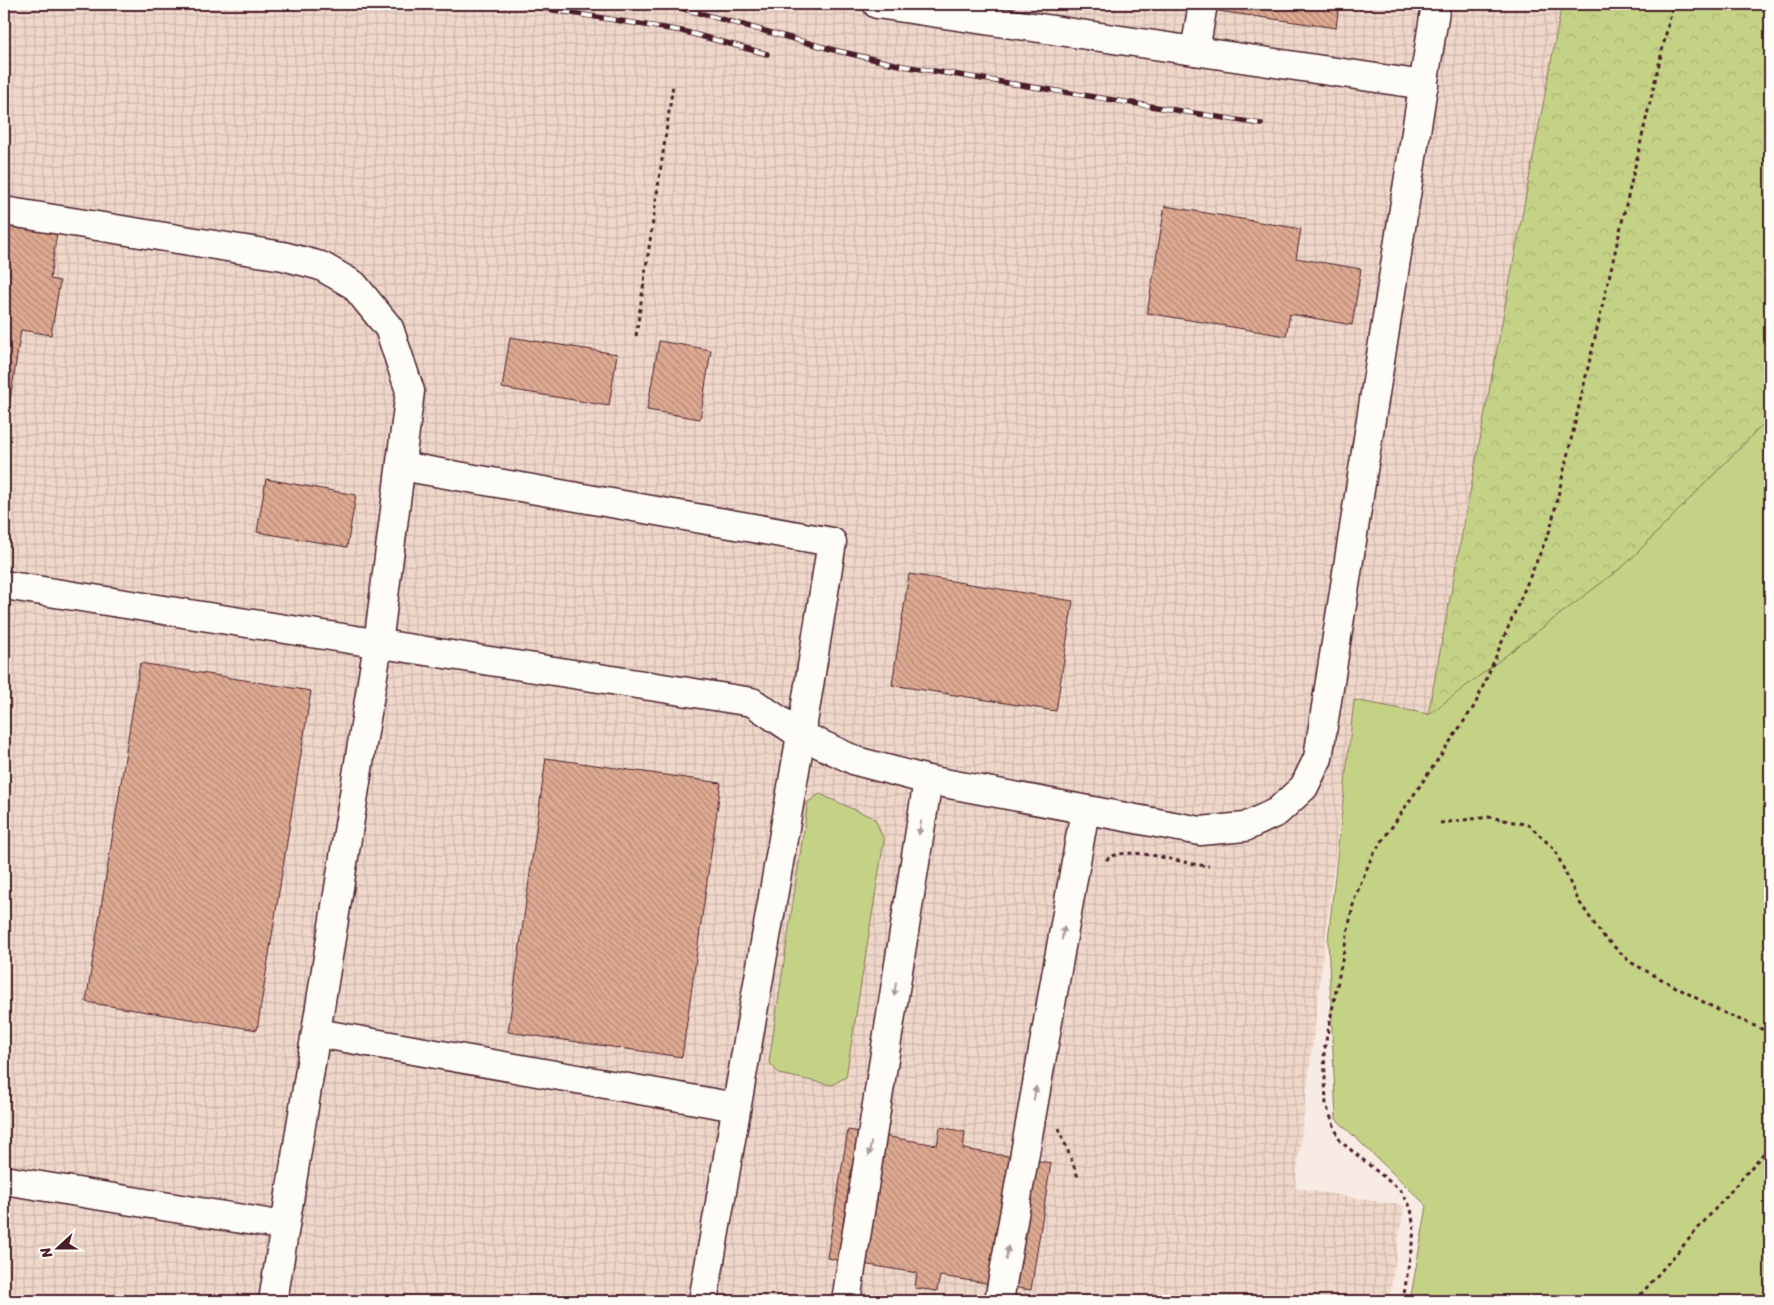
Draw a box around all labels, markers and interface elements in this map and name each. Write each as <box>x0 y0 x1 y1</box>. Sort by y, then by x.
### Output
one-way arrow <box>916 821 924 837</box>
one-way arrow <box>1060 925 1068 941</box>
one-way arrow <box>891 981 899 997</box>
one-way arrow <box>1032 1085 1040 1101</box>
one-way arrow <box>866 1142 874 1158</box>
north arrow <box>32 1222 82 1272</box>
text: N <box>33 1243 60 1262</box>
one-way arrow <box>1004 1245 1012 1261</box>

